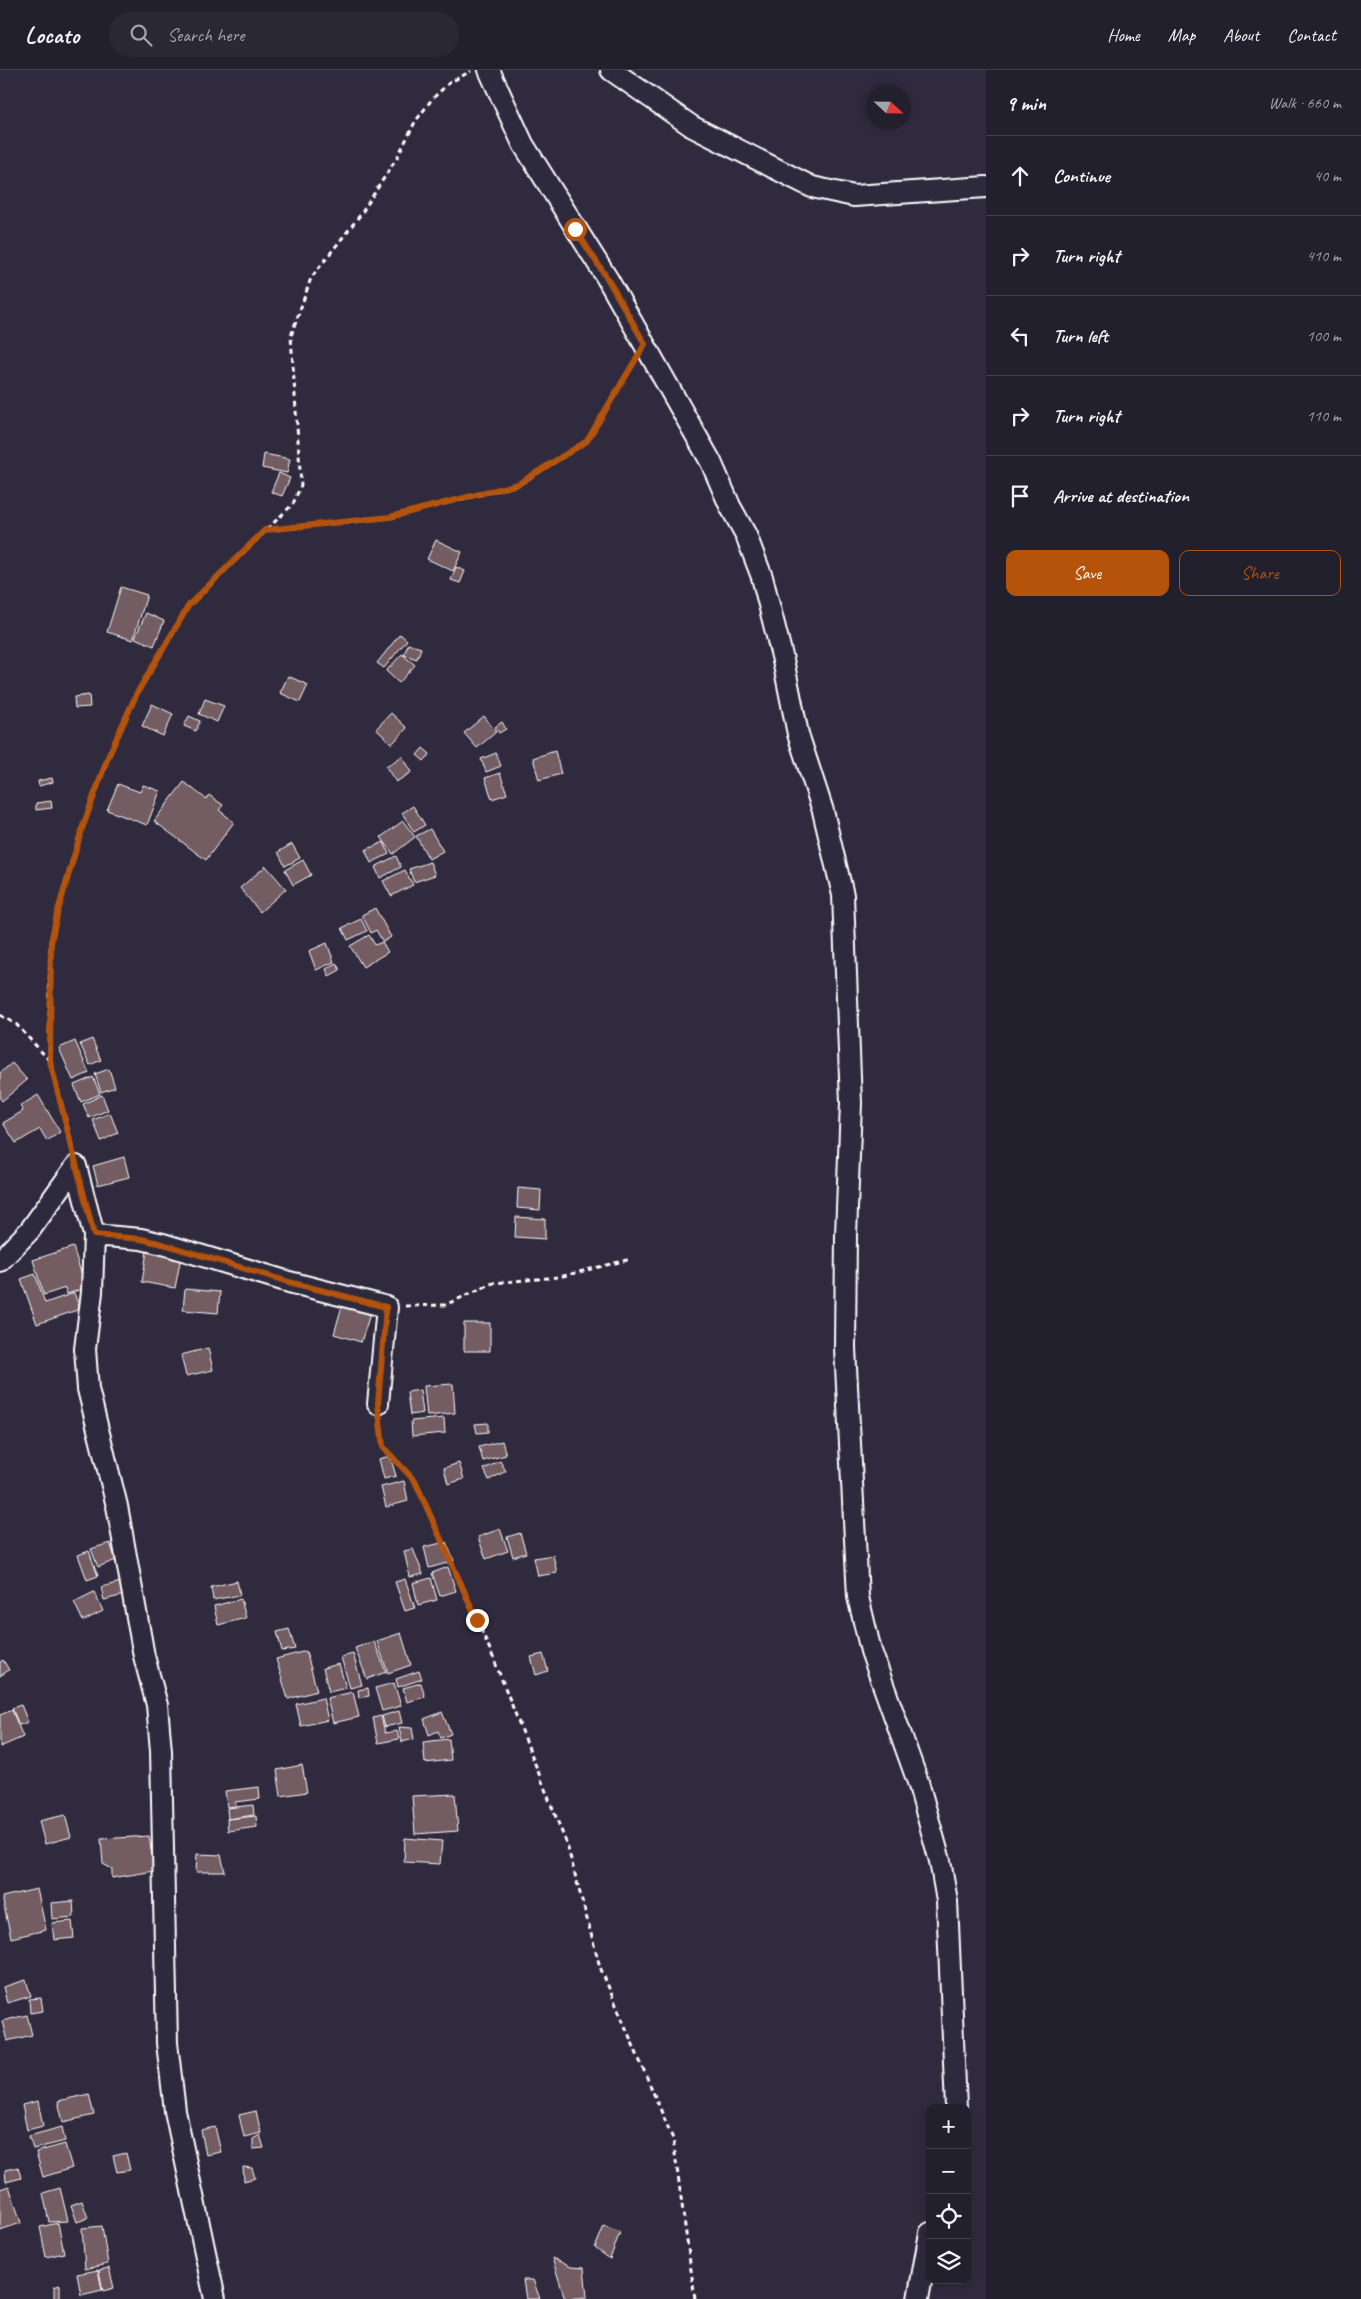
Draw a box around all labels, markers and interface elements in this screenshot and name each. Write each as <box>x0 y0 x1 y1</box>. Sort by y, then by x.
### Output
search box <box>109 12 459 57</box>
text: Locato <box>25 20 79 50</box>
icon: search <box>127 21 155 49</box>
text: Search here <box>167 23 245 47</box>
text: Home <box>1107 24 1140 46</box>
text: Map <box>1168 24 1195 46</box>
text: About <box>1223 24 1259 46</box>
text: Contact <box>1287 24 1336 46</box>
north arrow <box>866 85 911 130</box>
text: 9 min <box>1006 90 1046 116</box>
text: Walk · 660 m <box>1269 93 1341 113</box>
icon: ahead <box>1006 162 1034 190</box>
text: Continue <box>1053 164 1110 188</box>
text: 40 m <box>1314 166 1341 186</box>
route start <box>564 218 587 241</box>
icon: right <box>1006 242 1034 270</box>
text: Turn right <box>1053 244 1120 268</box>
text: 410 m <box>1307 246 1341 266</box>
icon: left <box>1006 322 1034 350</box>
text: Turn left <box>1053 324 1108 348</box>
text: 100 m <box>1307 326 1341 346</box>
icon: right <box>1006 402 1034 430</box>
text: Turn right <box>1053 404 1120 428</box>
text: 110 m <box>1307 406 1341 426</box>
icon: arrive <box>1006 482 1034 510</box>
text: Arrive at destination <box>1053 484 1189 508</box>
button: Save <box>1006 550 1169 596</box>
button: Share <box>1179 550 1341 596</box>
route end <box>466 1609 489 1632</box>
map controls <box>926 2104 971 2284</box>
button: + <box>926 2104 971 2149</box>
button: − <box>926 2149 971 2194</box>
button: locate <box>926 2194 971 2239</box>
button: layers <box>926 2239 971 2284</box>

